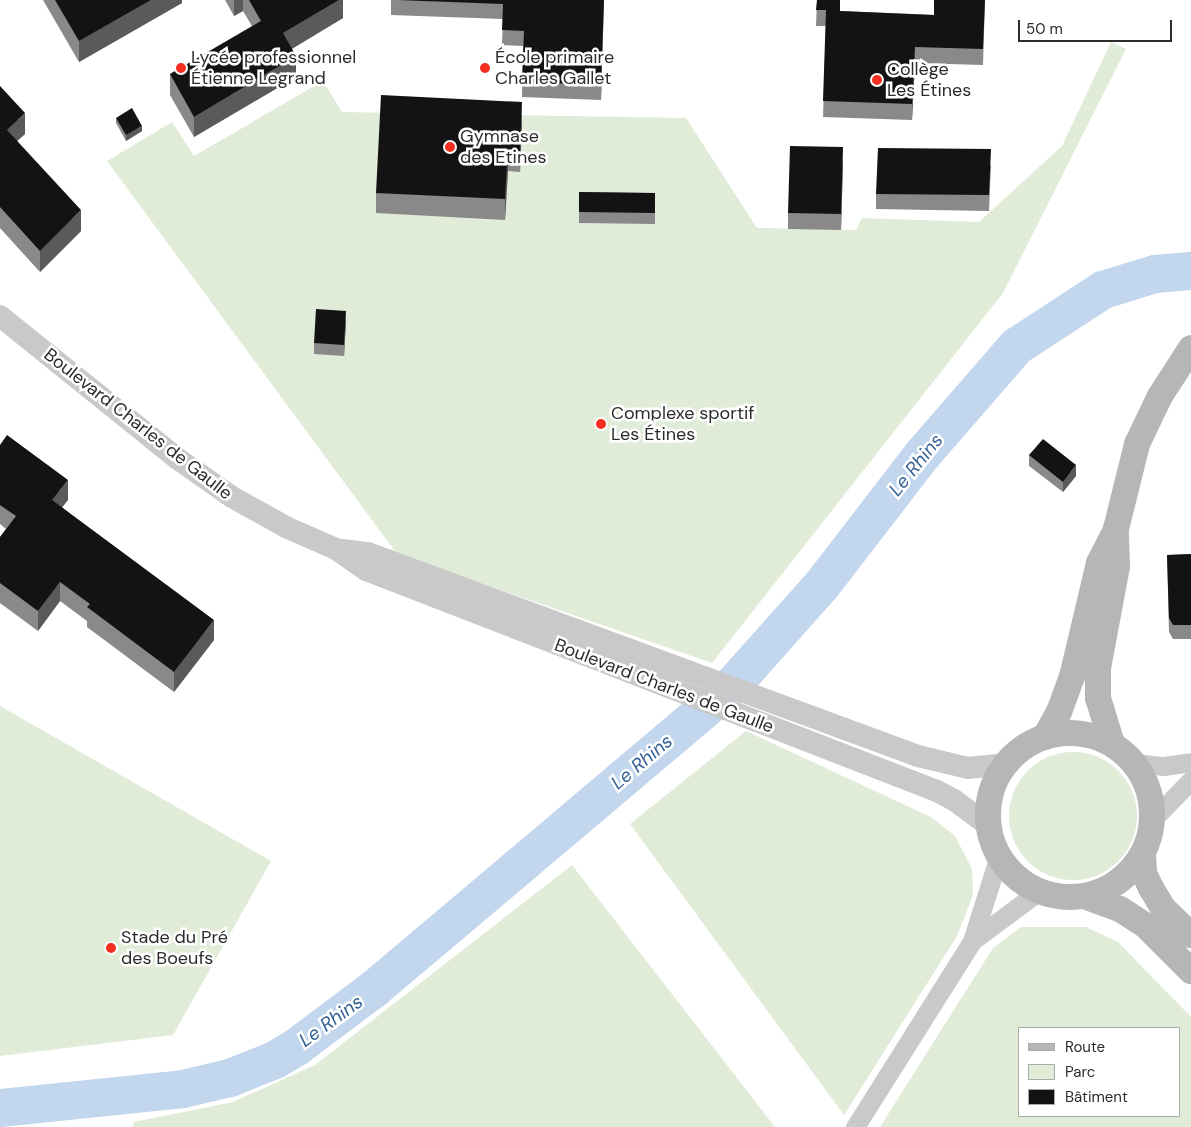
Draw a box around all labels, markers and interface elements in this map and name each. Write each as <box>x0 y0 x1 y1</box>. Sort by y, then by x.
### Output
scale bar <box>1021 10 1175 42</box>
text: 50 m <box>1026 19 1063 39</box>
place label: Lycée professionnel Étienne Legrand <box>191 47 356 90</box>
place label: École primaire Charles Gallet <box>495 47 614 90</box>
place label: Collège Les Étines <box>887 59 971 102</box>
marker: Lycée professionnel Étienne Legrand <box>175 62 187 74</box>
marker: École primaire Charles Gallet <box>479 62 491 74</box>
marker: Collège Les Étines <box>871 74 883 86</box>
place label: Gymnase des Etines <box>460 126 546 168</box>
marker: Gymnase des Etines <box>444 141 456 153</box>
street label: Boulevard Charles de Gaulle <box>40 344 236 504</box>
place label: Complexe sportif Les Étines <box>611 403 754 446</box>
marker: Complexe sportif Les Étines <box>595 418 607 430</box>
water label: Le Rhins <box>884 429 948 501</box>
street label: Boulevard Charles de Gaulle <box>551 634 777 738</box>
water label: Le Rhins <box>607 730 677 794</box>
place label: Stade du Pré des Boeufs <box>121 927 228 970</box>
marker: Stade du Pré des Boeufs <box>105 942 117 954</box>
water label: Le Rhins <box>295 990 367 1052</box>
legend <box>1018 1027 1181 1117</box>
text: Route <box>1065 1037 1105 1057</box>
text: Parc <box>1065 1062 1095 1082</box>
text: Bâtiment <box>1065 1087 1128 1107</box>

